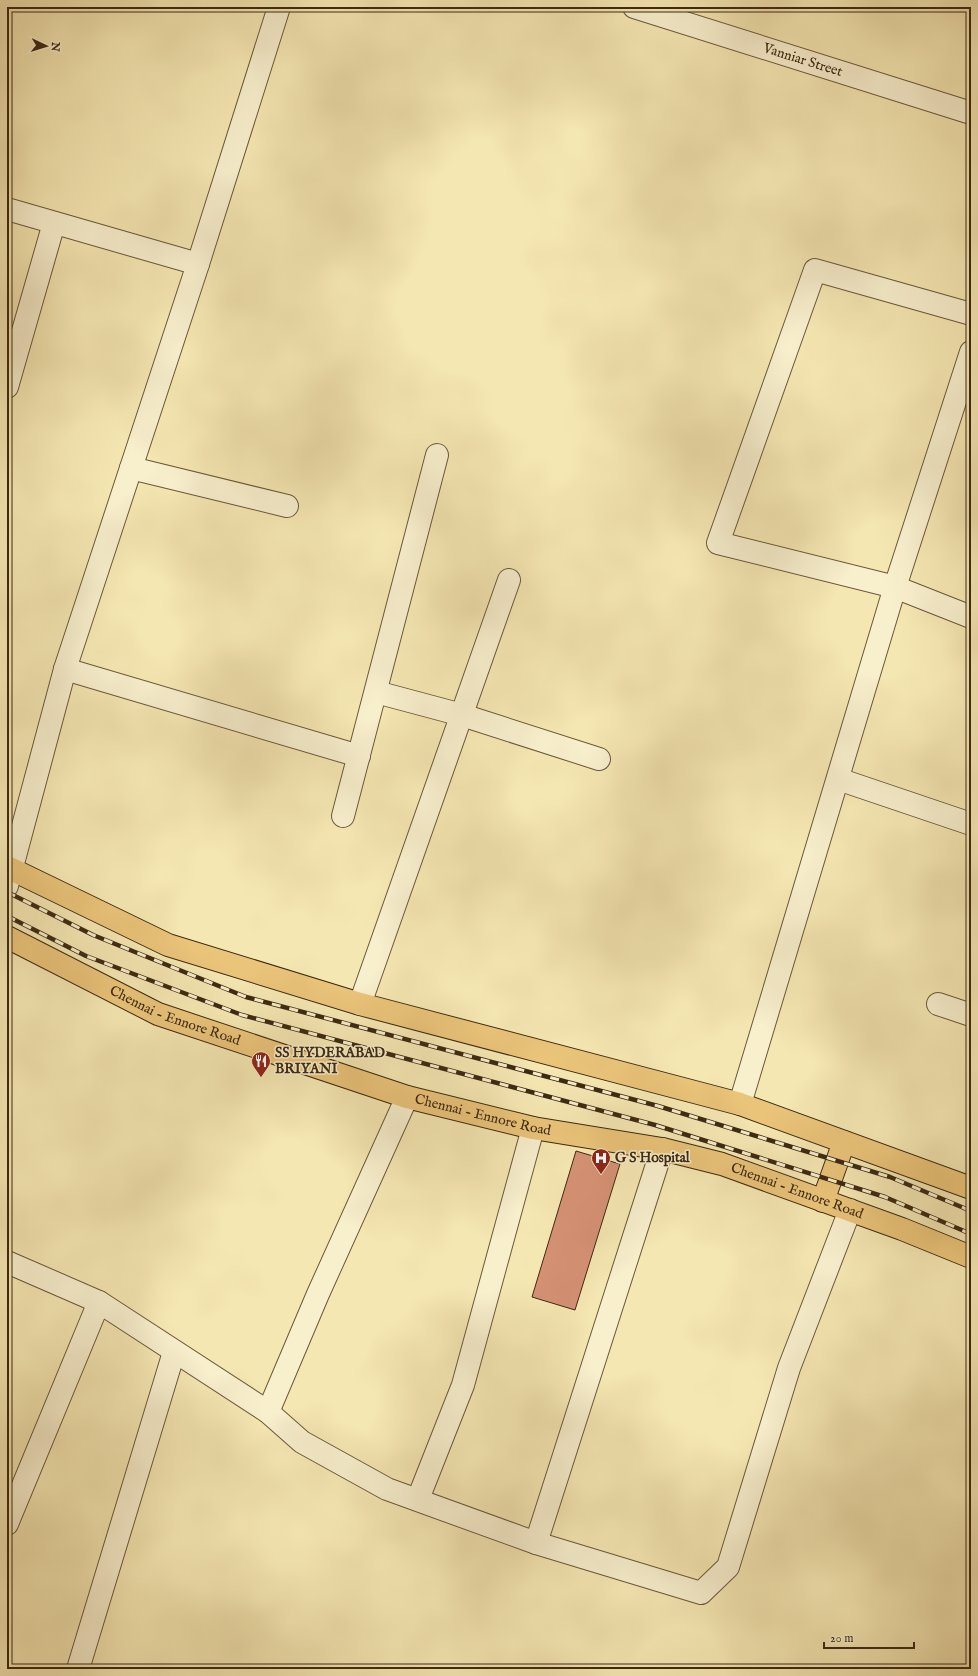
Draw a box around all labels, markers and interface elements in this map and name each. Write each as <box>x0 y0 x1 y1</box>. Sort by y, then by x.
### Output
north arrow <box>26 26 66 66</box>
street label: Vanniar Street <box>760 39 845 81</box>
text: N <box>48 40 62 52</box>
street label: Chennai - Ennore Road <box>106 982 243 1050</box>
place label: SS HYDERABAD BRIYANI <box>275 1044 385 1078</box>
restaurant icon: SS HYDERABAD BRIYANI <box>250 1050 272 1078</box>
street label: Chennai - Ennore Road <box>413 1090 553 1140</box>
hospital icon: G S Hospital <box>590 1147 612 1175</box>
place label: G S Hospital <box>615 1149 691 1167</box>
street label: Chennai - Ennore Road <box>728 1159 866 1223</box>
scale bar <box>824 1624 914 1650</box>
text: 20 m <box>830 1631 853 1646</box>

